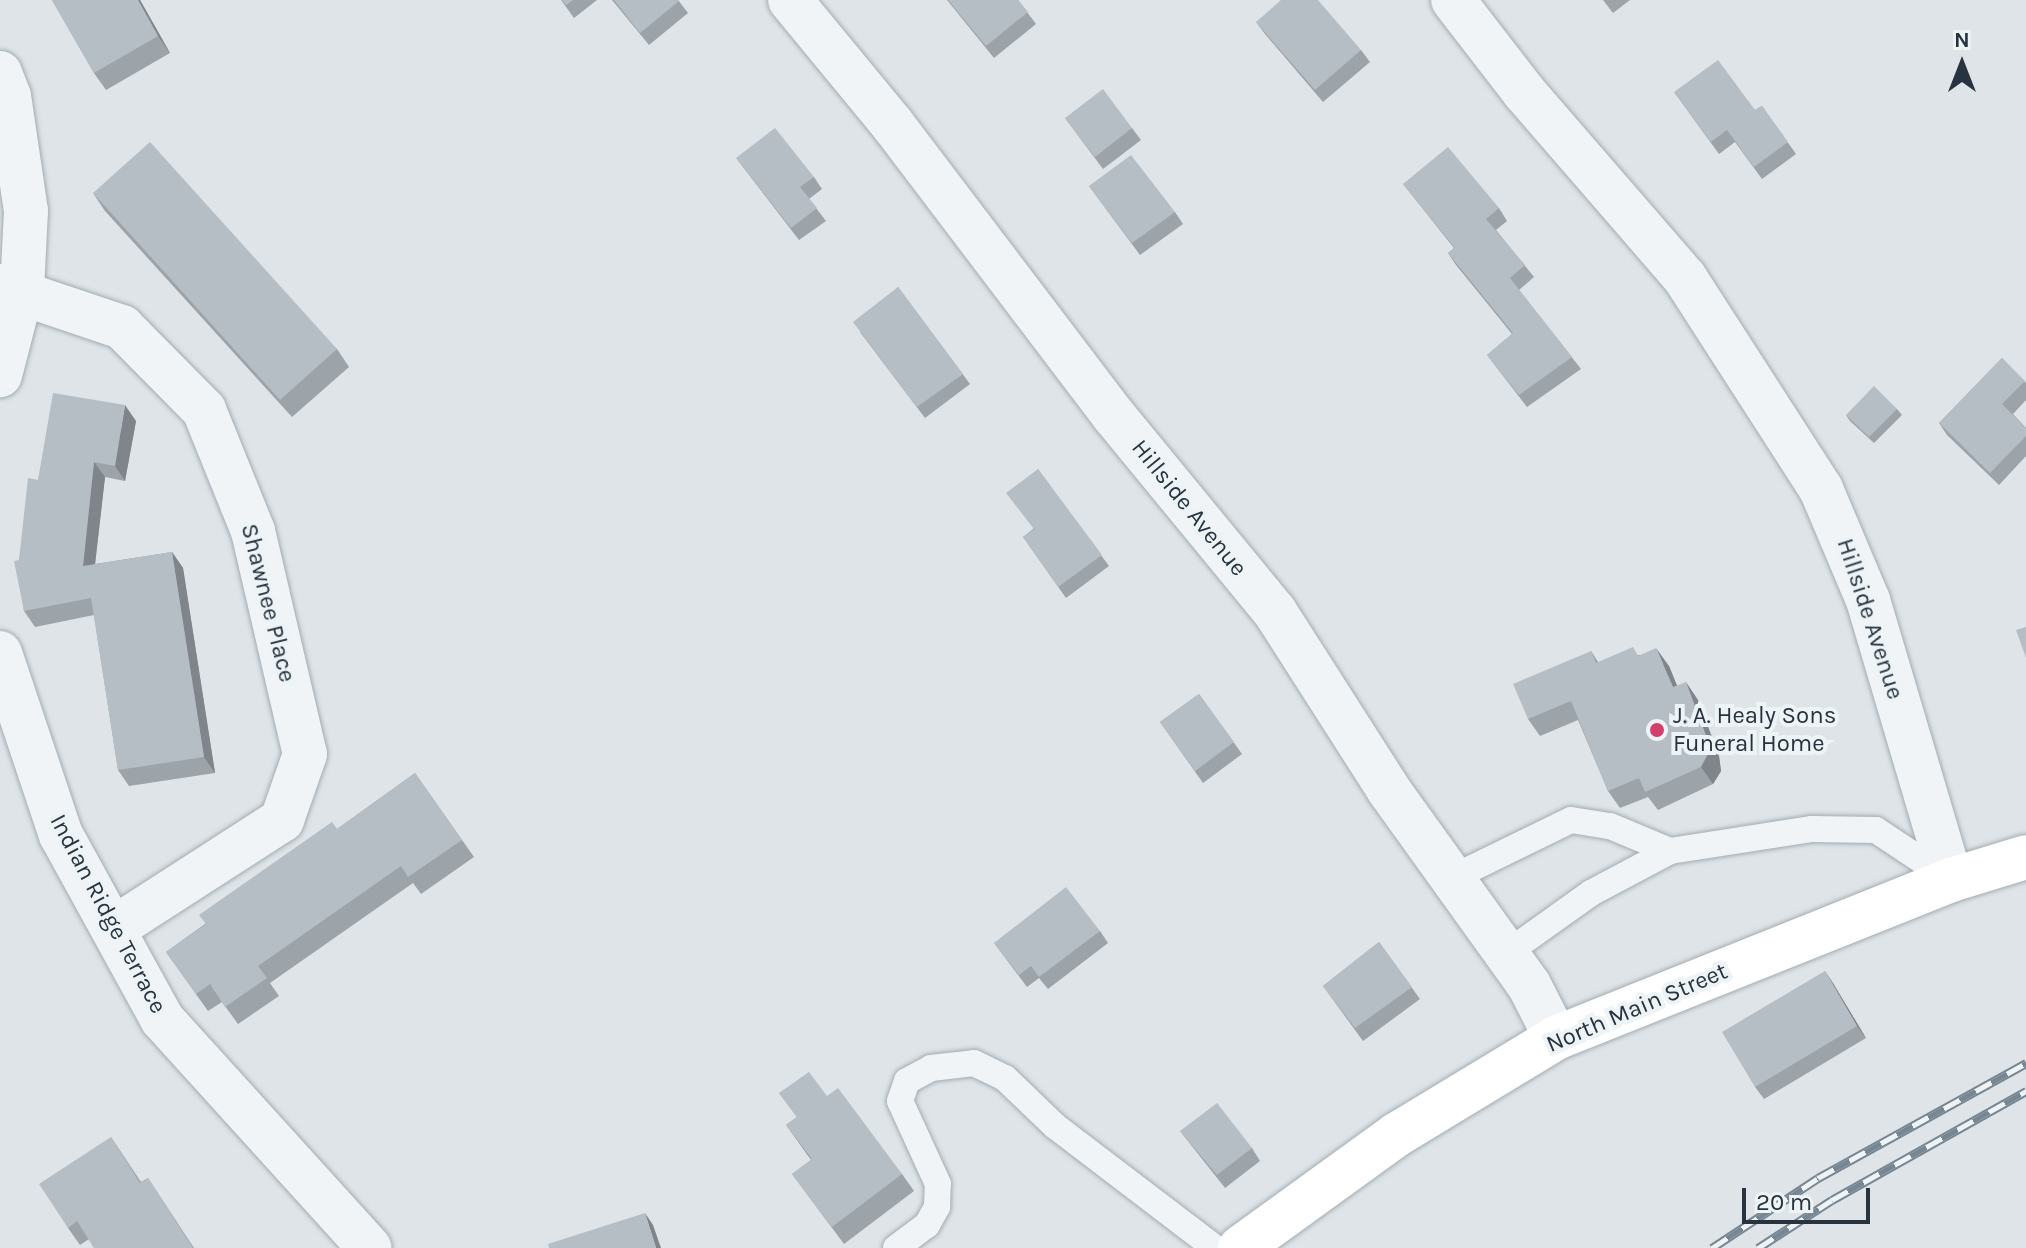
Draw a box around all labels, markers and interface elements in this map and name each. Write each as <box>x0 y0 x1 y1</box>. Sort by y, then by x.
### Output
north arrow <box>1922 24 2002 104</box>
text: N <box>1954 27 1970 53</box>
street label: Hillside Avenue <box>1125 434 1253 582</box>
street label: Shawnee Place <box>234 521 302 685</box>
street label: Hillside Avenue <box>1830 535 1910 703</box>
place label: J. A. Healy Sons Funeral Home <box>1673 702 1836 758</box>
marker: J. A. Healy Sons Funeral Home <box>1648 721 1666 739</box>
street label: Indian Ridge Terrace <box>43 809 173 1019</box>
street label: North Main Street <box>1542 957 1732 1059</box>
scale bar <box>1746 1172 1874 1222</box>
text: 20 m <box>1756 1188 1812 1216</box>

